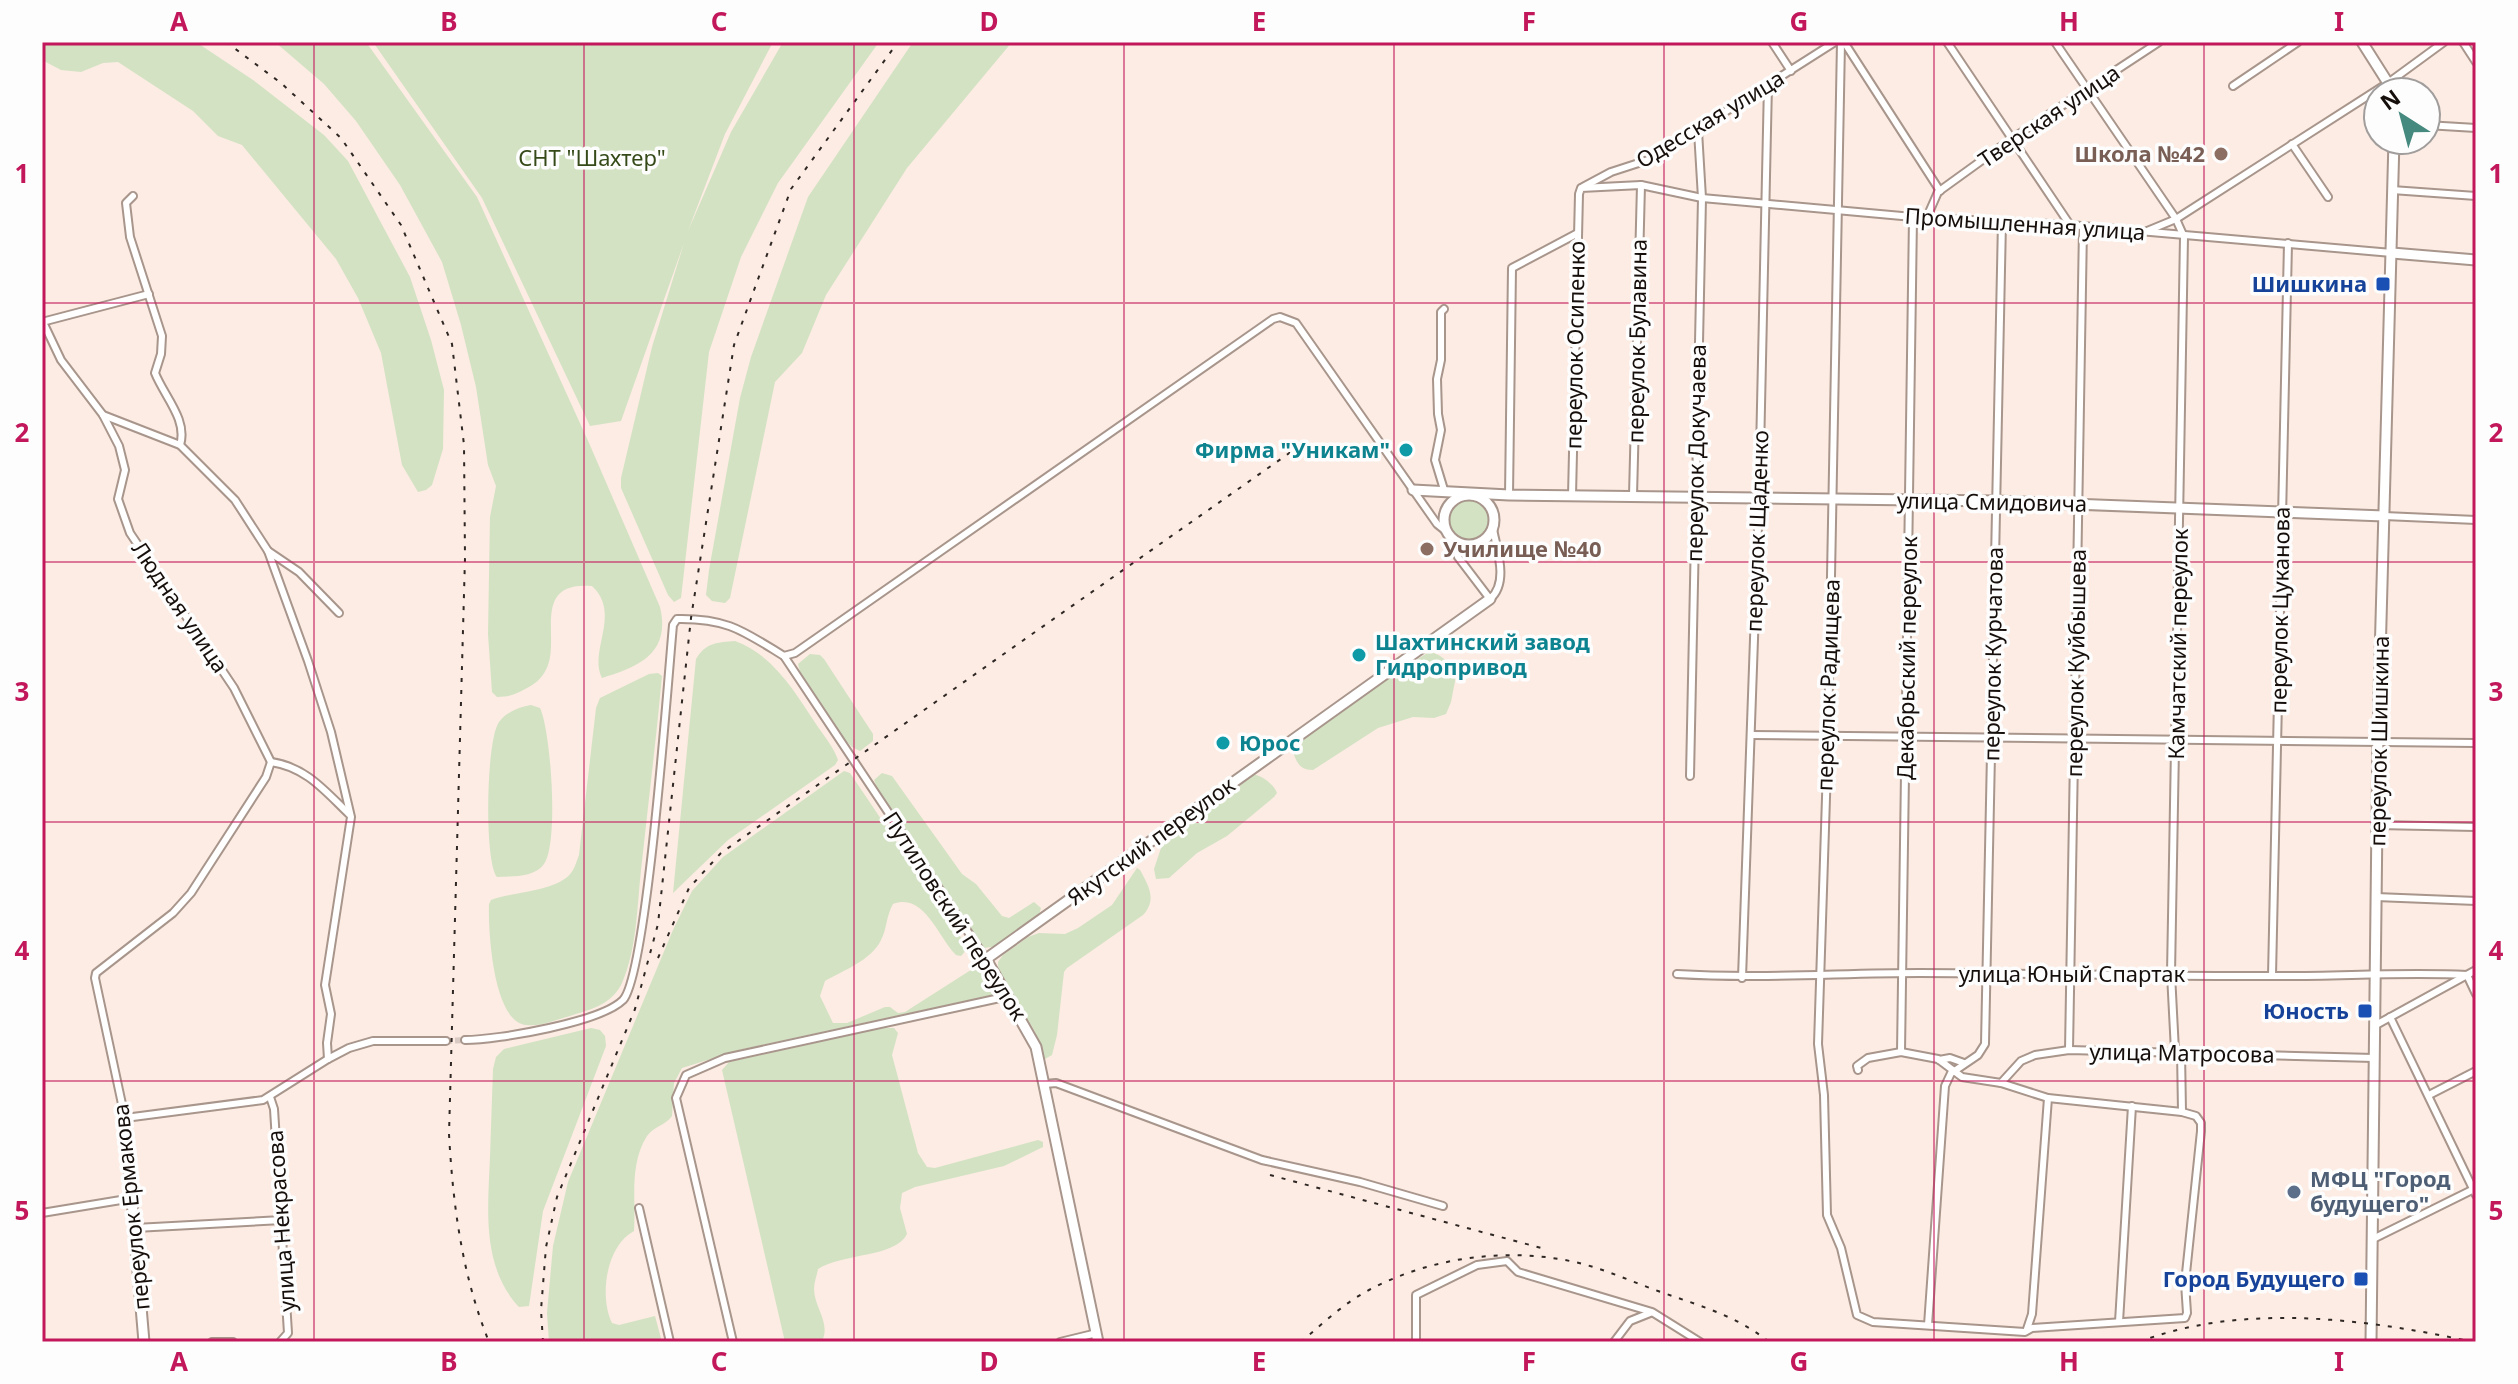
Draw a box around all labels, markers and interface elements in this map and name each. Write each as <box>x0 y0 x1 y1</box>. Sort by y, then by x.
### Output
text: A <box>170 3 188 39</box>
text: B <box>440 3 458 39</box>
text: C <box>711 3 727 39</box>
text: D <box>979 3 999 39</box>
text: E <box>1252 3 1266 39</box>
text: F <box>1522 3 1536 39</box>
text: G <box>1790 3 1808 39</box>
text: H <box>2059 3 2079 39</box>
text: I <box>2334 3 2344 39</box>
street label: Тверская улица <box>1972 57 2125 174</box>
street label: Одесская улица <box>1630 62 1789 174</box>
north arrow <box>2362 76 2442 156</box>
text: N <box>2374 82 2406 116</box>
place label: Школа №42 <box>2074 138 2205 168</box>
park label: СНТ "Шахтер" <box>518 142 666 172</box>
marker: Школа №42 <box>2212 145 2230 163</box>
text: 1 <box>15 155 29 191</box>
text: 1 <box>2489 155 2503 191</box>
street label: Промышленная улица <box>1904 200 2146 246</box>
street label: переулок Булавина <box>1619 239 1653 443</box>
street label: переулок Осипенко <box>1557 241 1591 449</box>
place label: Шишкина <box>2252 268 2367 298</box>
marker: Шишкина <box>2374 275 2392 293</box>
street label: переулок Докучаева <box>1678 344 1712 562</box>
text: 2 <box>15 414 30 450</box>
text: 2 <box>2489 414 2504 450</box>
street label: переулок Щаденко <box>1737 430 1775 632</box>
place label: Фирма "Уникам" <box>1195 434 1390 464</box>
marker: Фирма "Уникам" <box>1397 441 1415 459</box>
street label: улица Смидовича <box>1897 484 2087 518</box>
street label: переулок Цуканова <box>2262 506 2296 714</box>
street label: Камчатский переулок <box>2160 528 2194 760</box>
place label: Училище №40 <box>1443 533 1601 563</box>
street label: Людная улица <box>126 535 236 678</box>
street label: Декабрьский переулок <box>1889 536 1923 780</box>
marker: Училище №40 <box>1418 540 1436 558</box>
street label: переулок Курчатова <box>1975 547 2009 761</box>
street label: переулок Куйбышева <box>2058 549 2092 777</box>
street label: переулок Радищева <box>1808 578 1846 792</box>
place label: Шахтинский завод Гидропривод <box>1375 626 1590 681</box>
street label: переулок Шишкина <box>2361 635 2395 847</box>
marker: Шахтинский завод Гидропривод <box>1350 646 1368 664</box>
text: 3 <box>15 673 29 709</box>
text: 3 <box>2489 673 2503 709</box>
place label: Юрос <box>1239 727 1301 757</box>
marker: Юрос <box>1214 734 1232 752</box>
street label: Якутский переулок <box>1060 769 1241 911</box>
street label: Путиловский переулок <box>877 805 1035 1026</box>
text: 4 <box>15 932 30 968</box>
text: 4 <box>2489 932 2504 968</box>
street label: улица Юный Спартак <box>1959 958 2186 988</box>
place label: Юность <box>2263 995 2349 1025</box>
marker: Юность <box>2356 1002 2374 1020</box>
street label: улица Матросова <box>2089 1035 2275 1069</box>
street label: переулок Ермакова <box>104 1102 156 1312</box>
street label: улица Некрасова <box>259 1129 301 1313</box>
place label: МФЦ "Город будущего" <box>2310 1163 2451 1218</box>
marker: МФЦ "Город будущего" <box>2285 1183 2303 1201</box>
text: 5 <box>15 1192 29 1228</box>
text: 5 <box>2489 1192 2503 1228</box>
place label: Город Будущего <box>2163 1263 2345 1293</box>
marker: Город Будущего <box>2352 1270 2370 1288</box>
text: A <box>170 1343 188 1379</box>
text: B <box>440 1343 458 1379</box>
text: C <box>711 1343 727 1379</box>
text: D <box>979 1343 999 1379</box>
text: E <box>1252 1343 1266 1379</box>
text: F <box>1522 1343 1536 1379</box>
text: G <box>1790 1343 1808 1379</box>
text: H <box>2059 1343 2079 1379</box>
text: I <box>2334 1343 2344 1379</box>

